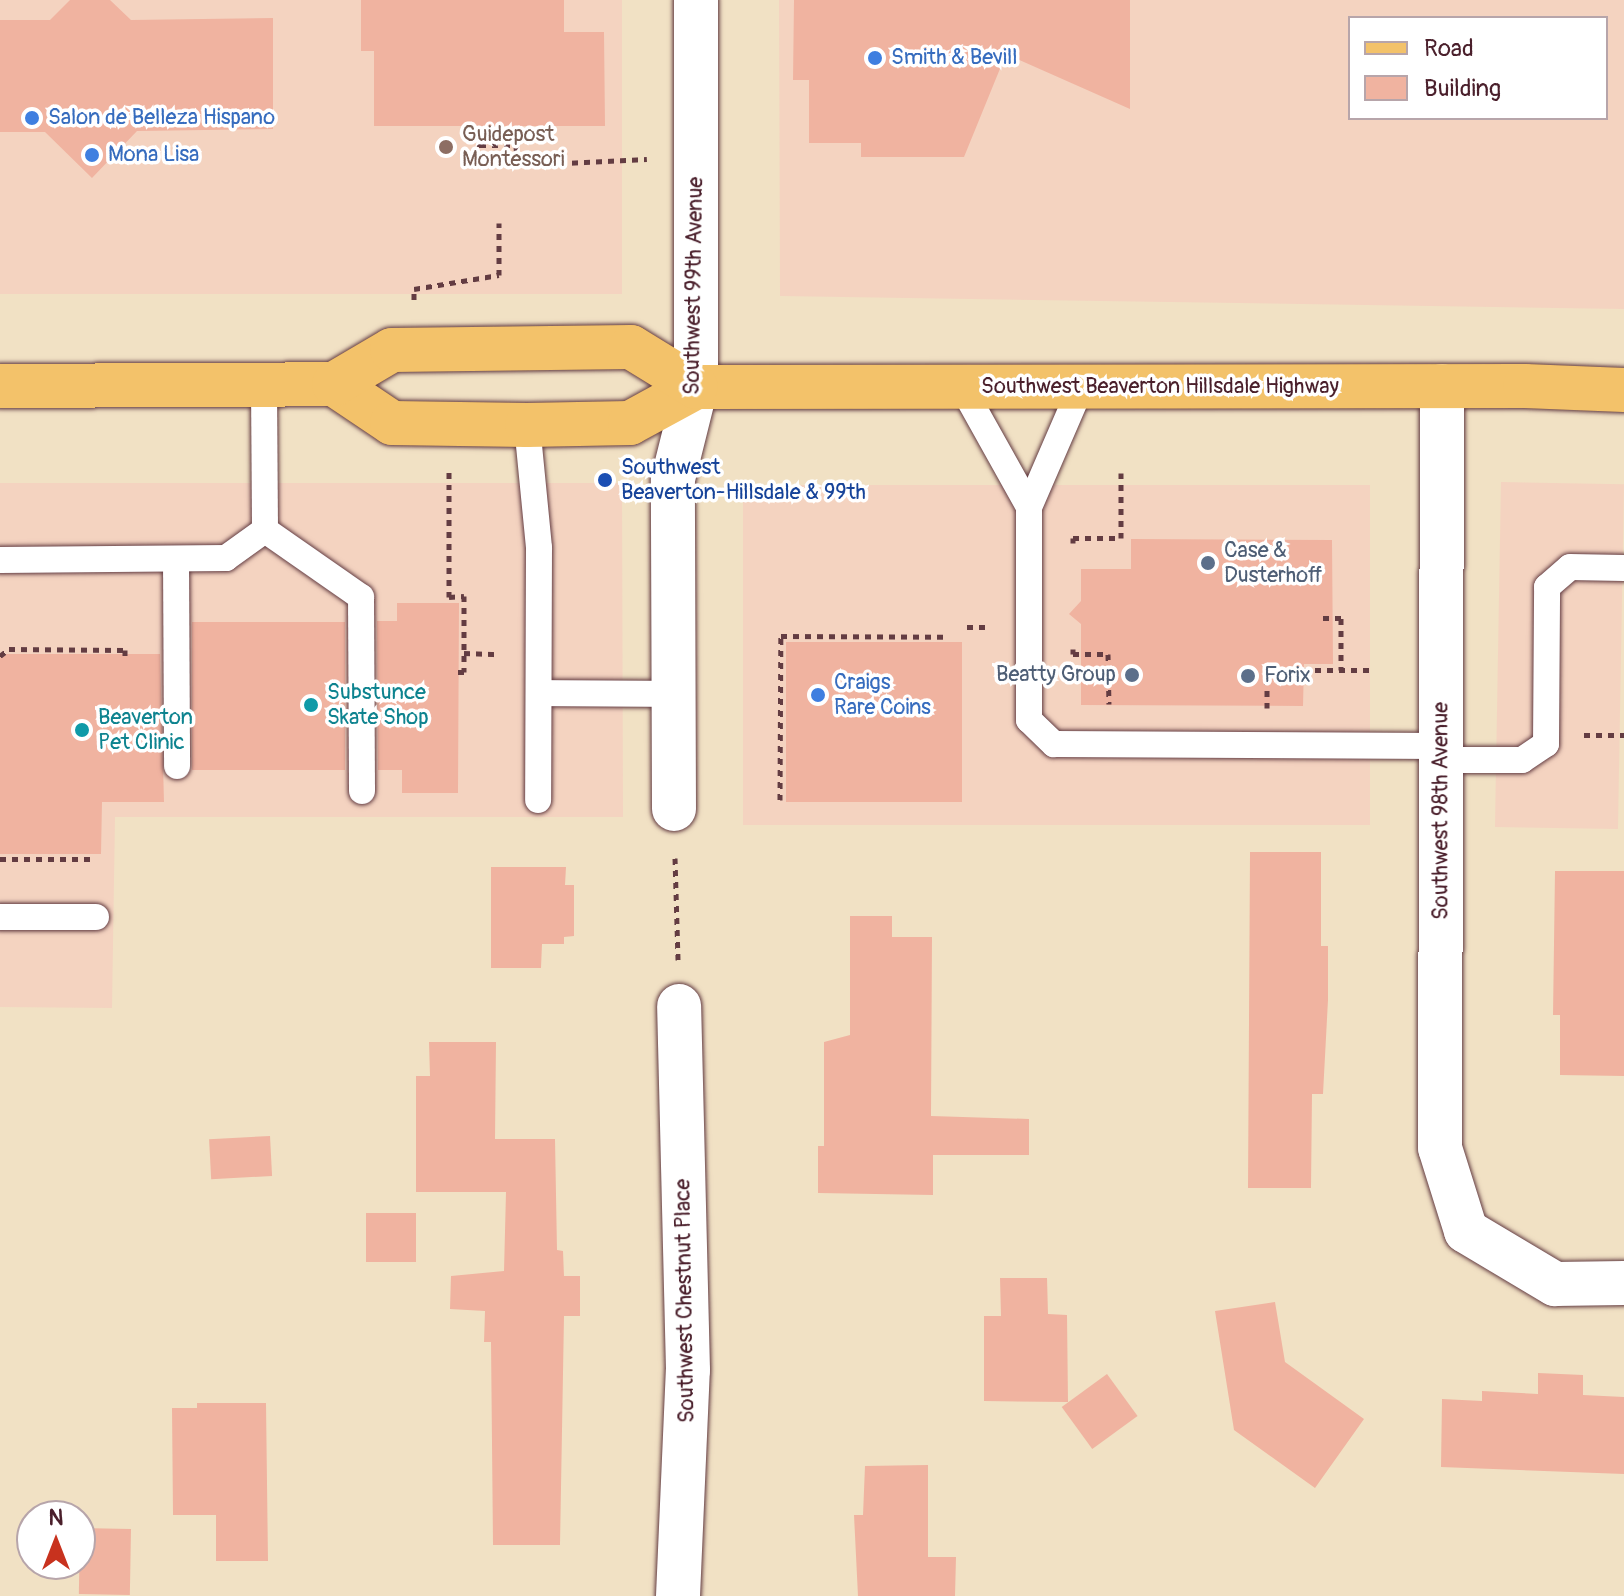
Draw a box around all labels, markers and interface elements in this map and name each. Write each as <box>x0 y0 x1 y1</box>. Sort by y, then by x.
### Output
legend <box>1348 16 1608 120</box>
text: Road <box>1424 34 1474 63</box>
place label: Smith & Bevill <box>891 45 1017 71</box>
marker: Smith & Bevill <box>866 49 884 67</box>
text: Building <box>1424 74 1501 103</box>
place label: Salon de Belleza Hispano <box>48 105 275 131</box>
marker: Salon de Belleza Hispano <box>23 109 41 127</box>
place label: Guidepost Montessori <box>462 121 565 172</box>
marker: Guidepost Montessori <box>437 138 455 156</box>
place label: Mona Lisa <box>108 142 199 168</box>
marker: Mona Lisa <box>83 146 101 164</box>
street label: Southwest 99th Avenue <box>679 177 709 395</box>
street label: Southwest Beaverton Hillsdale Highway <box>981 374 1339 400</box>
place label: Southwest Beaverton-Hillsdale & 99th <box>621 454 866 506</box>
marker: Southwest Beaverton-Hillsdale & 99th <box>596 471 614 489</box>
place label: Case & Dusterhoff <box>1224 537 1322 588</box>
marker: Case & Dusterhoff <box>1199 554 1217 572</box>
place label: Beatty Group <box>996 662 1116 688</box>
place label: Forix <box>1264 663 1311 689</box>
marker: Beatty Group <box>1123 666 1141 684</box>
marker: Forix <box>1239 667 1257 685</box>
place label: Craigs Rare Coins <box>834 669 931 720</box>
place label: Substunce Skate Shop <box>327 679 429 730</box>
marker: Craigs Rare Coins <box>809 686 827 704</box>
marker: Substunce Skate Shop <box>302 696 320 714</box>
street label: Southwest 98th Avenue <box>1428 702 1454 920</box>
place label: Beaverton Pet Clinic <box>98 704 193 756</box>
marker: Beaverton Pet Clinic <box>73 721 91 739</box>
street label: Southwest Chestnut Place <box>670 1179 700 1423</box>
north arrow <box>16 1500 96 1580</box>
text: N <box>49 1504 63 1532</box>

